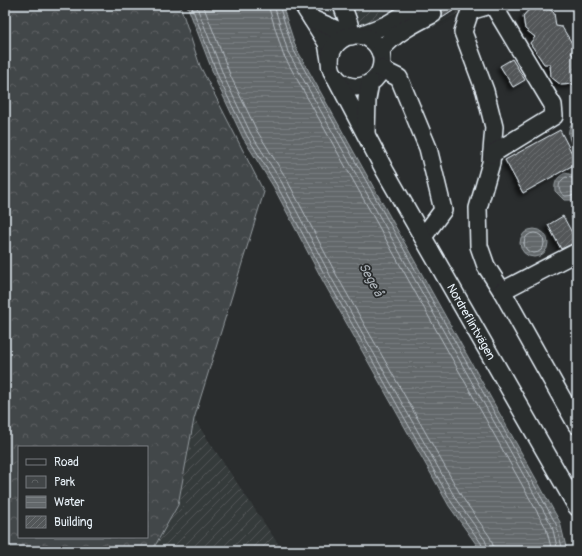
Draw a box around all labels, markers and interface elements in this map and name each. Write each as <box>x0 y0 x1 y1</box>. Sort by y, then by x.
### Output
water label: Sege å <box>355 260 387 300</box>
street label: Nordreflintvägen <box>443 281 499 363</box>
legend <box>18 446 148 538</box>
text: Road <box>54 455 79 470</box>
text: Park <box>54 475 75 490</box>
text: Water <box>54 495 85 510</box>
text: Building <box>54 515 93 530</box>

